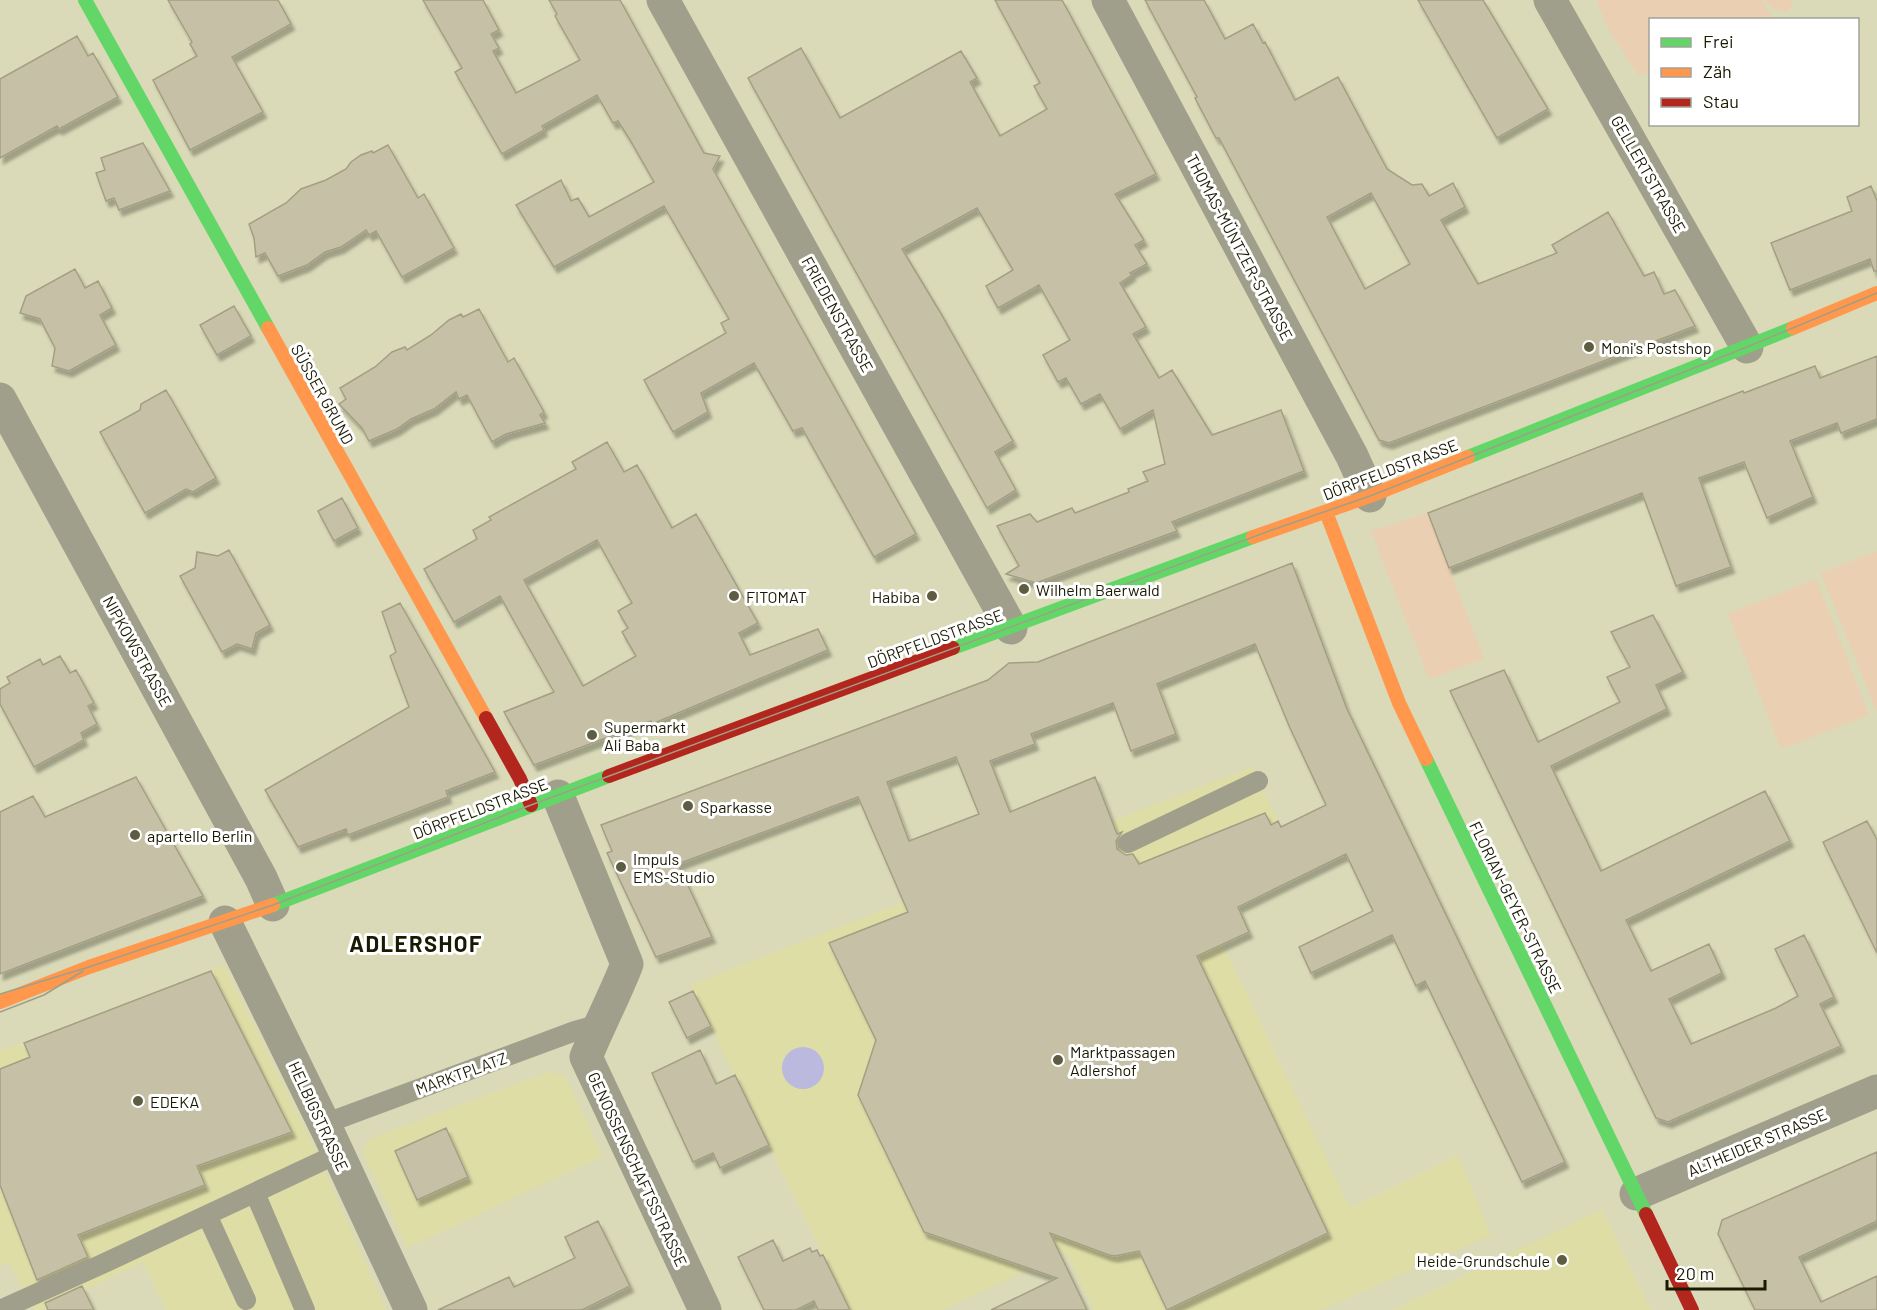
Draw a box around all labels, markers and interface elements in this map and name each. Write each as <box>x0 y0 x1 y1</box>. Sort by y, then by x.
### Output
legend <box>1649 18 1859 126</box>
text: Frei <box>1703 30 1734 52</box>
text: Zäh <box>1703 60 1732 82</box>
text: Stau <box>1703 90 1739 112</box>
street label: GELLERTSTRASSE <box>1608 112 1690 236</box>
street label: THOMAS-MÜNTZER-STRASSE <box>1183 151 1297 343</box>
street label: FRIEDENSTRASSE <box>798 253 878 375</box>
place label: Moni's Postshop <box>1601 338 1712 357</box>
marker: Moni's Postshop <box>1582 340 1596 354</box>
street label: SÜSSER GRUND <box>288 341 358 447</box>
street label: DÖRPFELDSTRASSE <box>1320 435 1460 503</box>
place label: Wilhelm Baerwald <box>1036 580 1160 599</box>
marker: Wilhelm Baerwald <box>1017 582 1031 596</box>
place label: FITOMAT <box>746 587 807 606</box>
place label: Habiba <box>872 587 920 606</box>
marker: FITOMAT <box>727 589 741 603</box>
marker: Habiba <box>925 589 939 603</box>
street label: NIPKOWSTRASSE <box>100 592 176 710</box>
street label: DÖRPFELDSTRASSE <box>865 605 1005 671</box>
place label: Supermarkt Ali Baba <box>604 717 686 754</box>
marker: Supermarkt Ali Baba <box>585 728 599 742</box>
street label: DÖRPFELDSTRASSE <box>410 774 550 842</box>
place label: Sparkasse <box>700 797 772 816</box>
marker: Sparkasse <box>681 799 695 813</box>
street label: FLORIAN-GEYER-STRASSE <box>1466 818 1566 996</box>
place label: apartello Berlin <box>147 826 252 845</box>
marker: apartello Berlin <box>128 828 142 842</box>
place label: Impuls EMS-Studio <box>633 849 715 886</box>
marker: Impuls EMS-Studio <box>614 860 628 874</box>
district label: ADLERSHOF <box>349 930 483 956</box>
place label: Marktpassagen Adlershof <box>1070 1042 1175 1079</box>
street label: MARKTPLATZ <box>413 1048 509 1098</box>
marker: Marktpassagen Adlershof <box>1051 1053 1065 1067</box>
street label: HELBIGSTRASSE <box>285 1058 353 1174</box>
street label: GENOSSENSCHAFTSSTRASSE <box>585 1069 691 1269</box>
place label: EDEKA <box>150 1092 199 1111</box>
marker: EDEKA <box>131 1094 145 1108</box>
street label: ALTHEIDER STRASSE <box>1685 1104 1829 1180</box>
place label: Heide-Grundschule <box>1416 1251 1550 1270</box>
marker: Heide-Grundschule <box>1555 1253 1569 1267</box>
scale bar <box>1667 1253 1764 1291</box>
text: 20 m <box>1676 1262 1714 1284</box>

